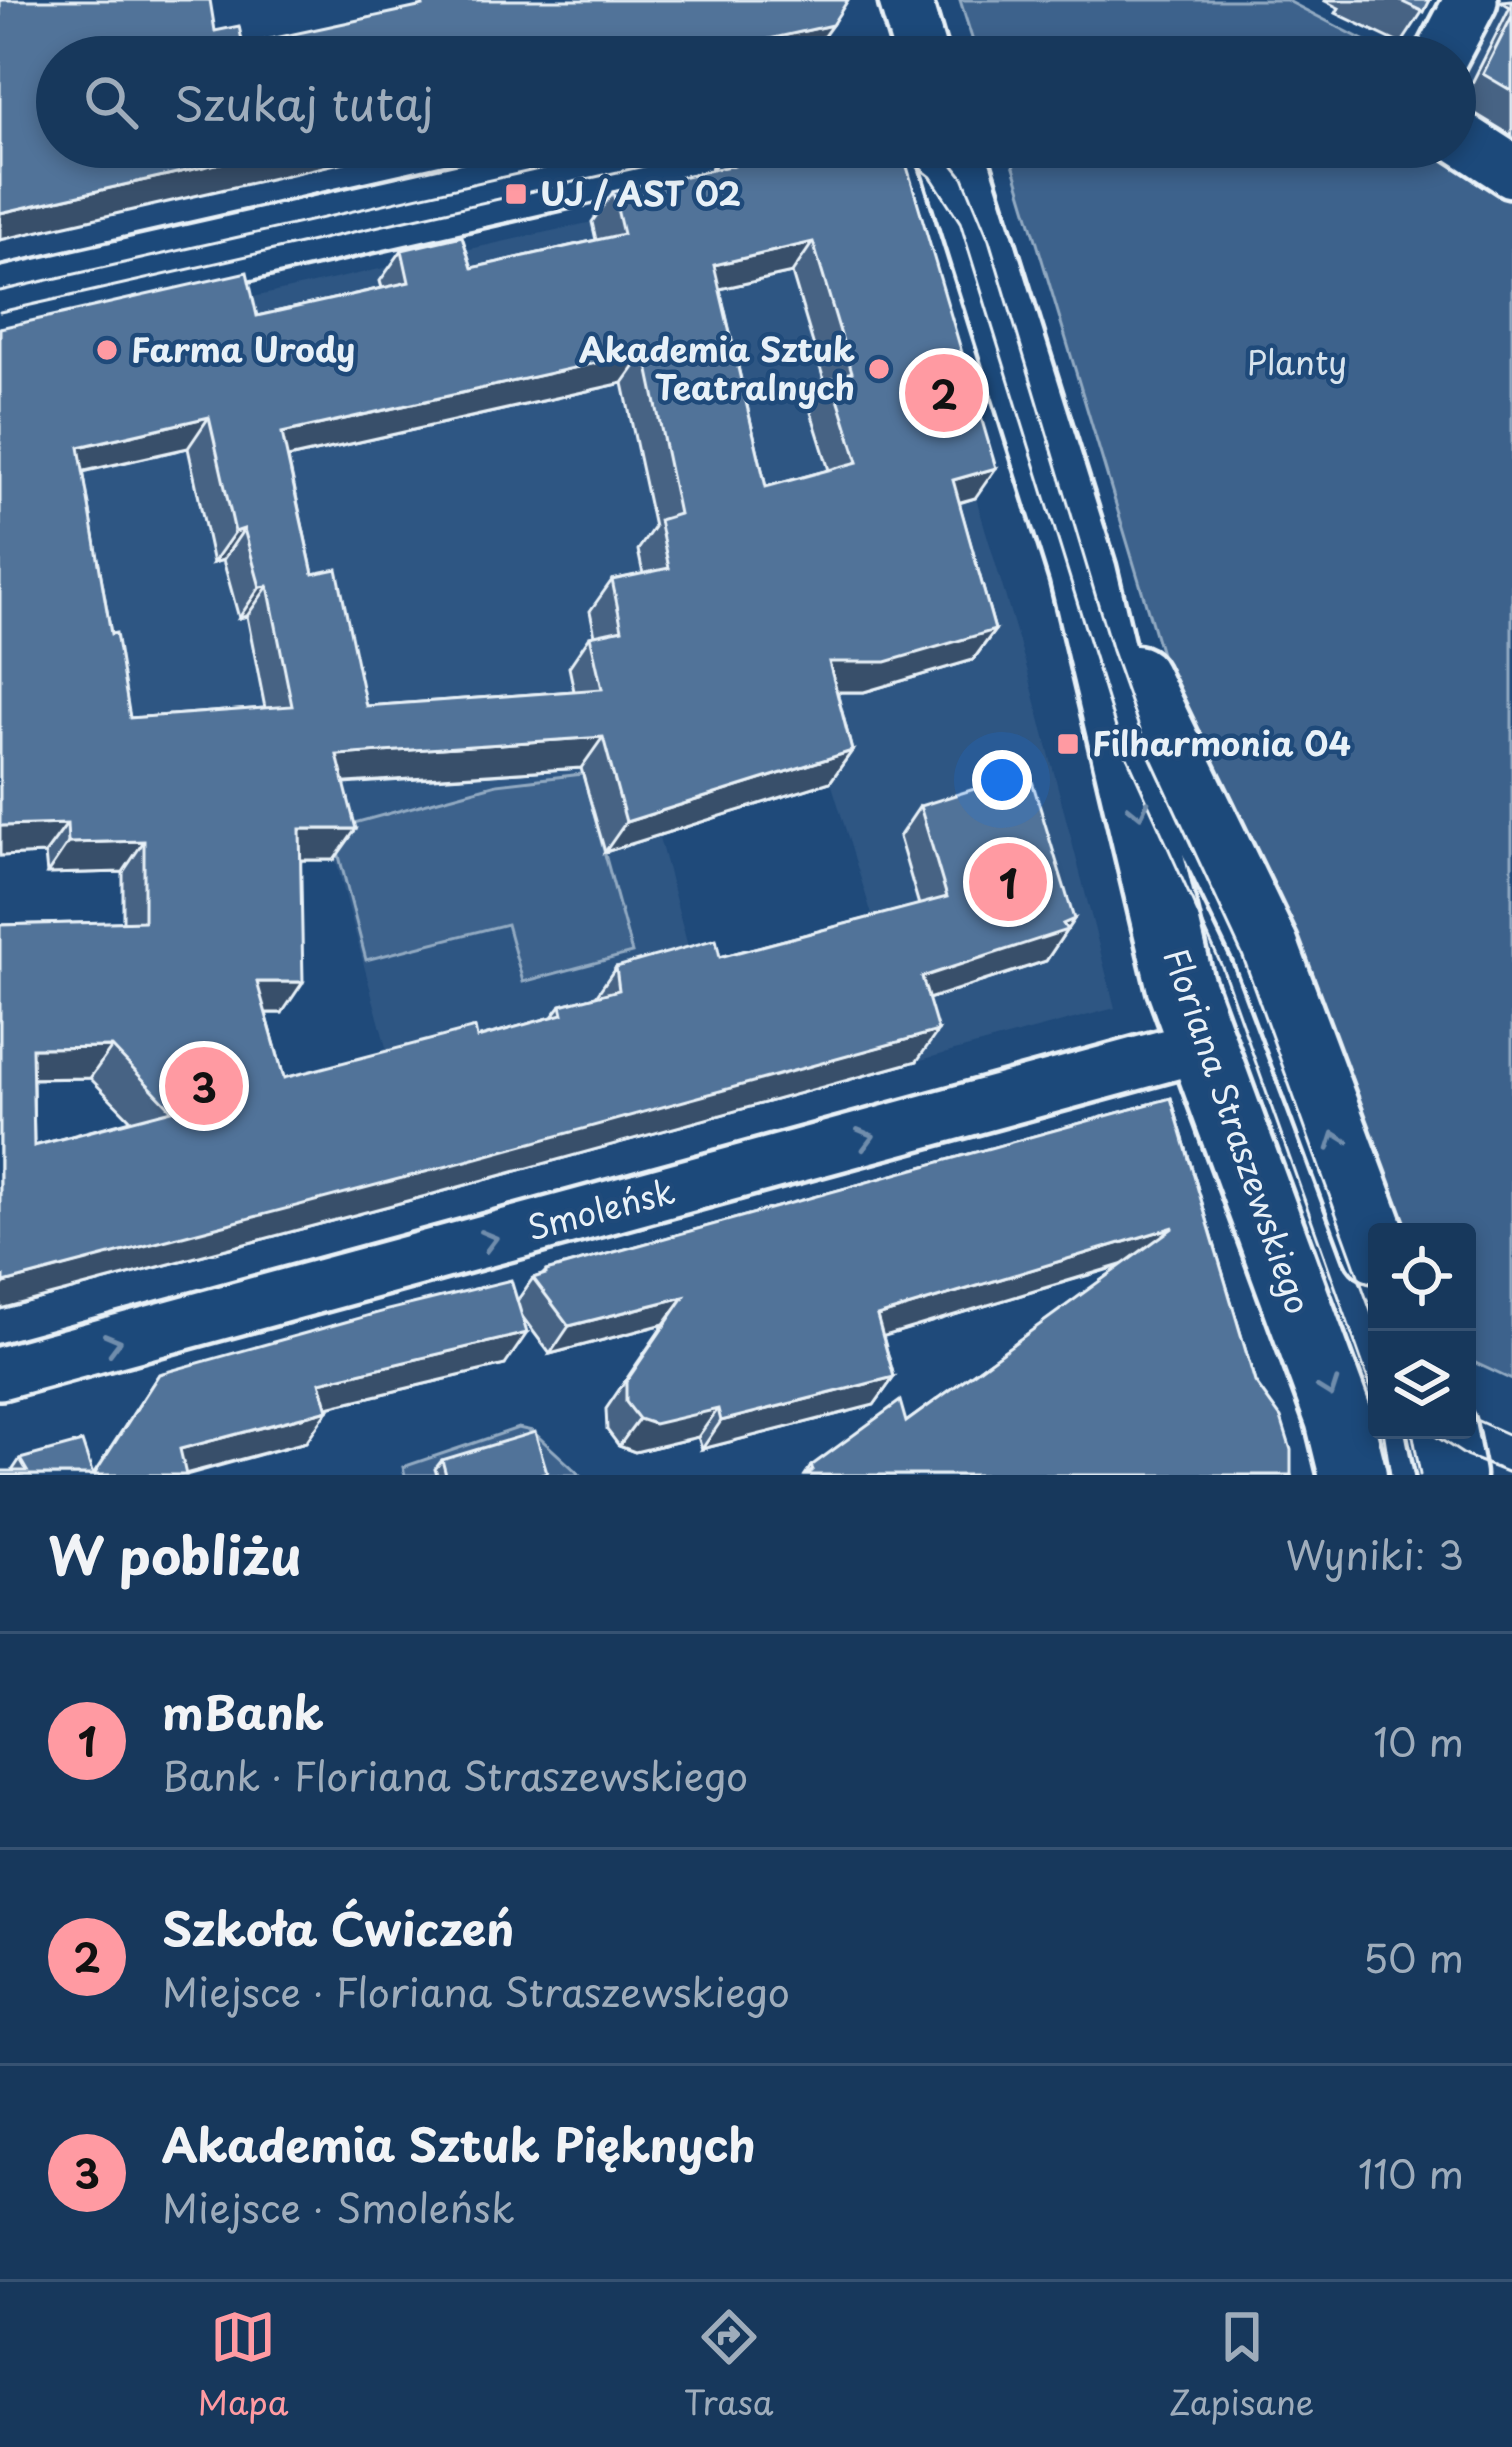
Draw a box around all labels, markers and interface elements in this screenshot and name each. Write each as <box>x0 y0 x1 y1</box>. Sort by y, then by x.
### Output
search box <box>36 36 1476 168</box>
text: Szukaj tutaj <box>174 68 434 136</box>
icon: search <box>78 69 144 135</box>
place label: UJ / AST 02 <box>540 167 741 217</box>
marker: UJ / AST 02 <box>503 181 529 207</box>
place label: Farma Urody <box>131 323 355 373</box>
place label: Akademia Sztuk Teatralnych <box>579 323 855 411</box>
park label: Planty <box>1247 336 1347 386</box>
marker: Farma Urody <box>94 337 120 363</box>
pin: 2 <box>905 348 983 438</box>
marker: Akademia Sztuk Teatralnych <box>866 356 892 382</box>
place label: Filharmonia 04 <box>1092 717 1351 767</box>
marker: Filharmonia 04 <box>1055 731 1081 757</box>
your location <box>972 750 1032 810</box>
one-way arrow <box>1126 799 1151 819</box>
pin: 1 <box>969 837 1047 927</box>
street label: Floriana Straszewskiego <box>1153 941 1325 1320</box>
pin: 3 <box>165 1041 243 1131</box>
one-way arrow <box>855 1128 875 1153</box>
one-way arrow <box>1326 1130 1351 1151</box>
street label: Smoleńsk <box>521 1164 680 1252</box>
map controls <box>1368 1223 1476 1439</box>
button: locate <box>1368 1223 1476 1331</box>
one-way arrow <box>479 1230 499 1255</box>
button: layers <box>1368 1331 1476 1439</box>
one-way arrow <box>102 1332 123 1357</box>
one-way arrow <box>1315 1377 1339 1398</box>
text: W pobliżu <box>48 1515 302 1592</box>
text: Wyniki: 3 <box>1285 1524 1464 1583</box>
text: mBank <box>162 1677 324 1745</box>
text: 1 <box>78 1711 96 1770</box>
text: 10 m <box>1373 1711 1464 1770</box>
text: Bank · Floriana Straszewskiego <box>162 1745 748 1804</box>
text: Szkoła Ćwiczeń <box>162 1893 514 1961</box>
text: 2 <box>73 1927 101 1986</box>
text: 50 m <box>1363 1927 1464 1986</box>
text: Miejsce · Floriana Straszewskiego <box>162 1961 790 2020</box>
text: Akademia Sztuk Pięknych <box>162 2109 756 2177</box>
text: 3 <box>74 2143 100 2202</box>
text: 110 m <box>1358 2143 1464 2202</box>
text: Miejsce · Smoleńsk <box>162 2177 515 2236</box>
tab: Mapa <box>198 2304 288 2426</box>
tab: Trasa <box>684 2304 774 2426</box>
tab: Zapisane <box>1169 2304 1314 2426</box>

